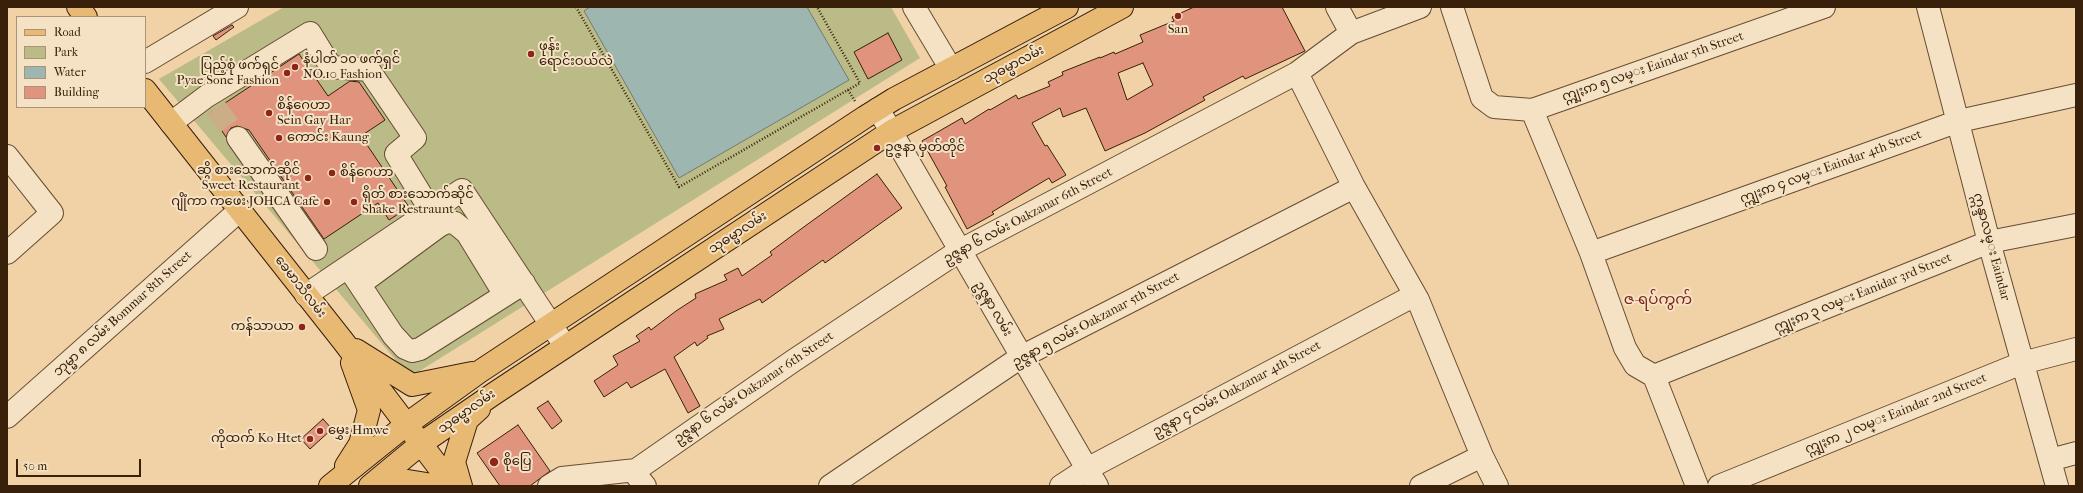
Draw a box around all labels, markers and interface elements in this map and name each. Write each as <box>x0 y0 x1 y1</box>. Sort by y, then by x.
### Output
marker: San <box>1173 11 1183 21</box>
legend <box>16 16 146 108</box>
place label: San <box>1168 22 1188 38</box>
text: Road <box>54 25 81 39</box>
street label: ဣျႏၵာ ၅ လမ္း Eaindar 5th Street <box>1560 29 1746 105</box>
place label: ဖုန်း ရောင်းဝယ်လဲ <box>539 39 613 70</box>
street label: သုဓမ္မာလမ်း <box>981 43 1047 87</box>
text: Park <box>54 45 78 59</box>
marker: ဖုန်း ရောင်းဝယ်လဲ <box>526 49 536 59</box>
place label: နံပါတ် ၁၀ ဖက်ရှင် NO.10 Fashion <box>303 52 400 83</box>
place label: ပြည့်စုံ ဖက်ရှင် Pyae Sone Fashion <box>176 58 279 89</box>
marker: နံပါတ် ၁၀ ဖက်ရှင် NO.10 Fashion <box>290 62 300 72</box>
text: Water <box>54 65 86 79</box>
marker: ပြည့်စုံ ဖက်ရှင် Pyae Sone Fashion <box>282 68 292 78</box>
text: Building <box>54 85 99 99</box>
place label: စိန်ဂေဟာ Sein Gay Har <box>277 98 351 129</box>
marker: စိန်ဂေဟာ Sein Gay Har <box>264 108 274 118</box>
street label: ဣျႏၵာ ၄ လမ္း Eaindar 4th Street <box>1738 127 1924 207</box>
place label: ကောင်း Kaung <box>287 130 369 146</box>
marker: ကောင်း Kaung <box>274 133 284 143</box>
place label: ဥဇ္ဇနာ မှတ်တိုင် <box>885 140 965 156</box>
marker: ဥဇ္ဇနာ မှတ်တိုင် <box>872 143 882 153</box>
place label: ဆွိ စားသောက်ဆိုင် Sweet Restaurant <box>197 163 300 194</box>
place label: စိန်ဂေဟာ <box>340 165 393 181</box>
street label: ဥဇ္ဇနာ ၆ လမ်း Oakzanar 6th Street <box>941 165 1115 267</box>
marker: စိန်ဂေဟာ <box>327 168 337 178</box>
marker: ဆွိ စားသောက်ဆိုင် Sweet Restaurant <box>303 173 313 183</box>
place label: ရှိတ် စားသောက်ဆိုင် Shake Restraunt <box>362 187 474 218</box>
street label: ဣန္ဒာလမ္း Eaindar <box>1969 192 2013 302</box>
place label: ဂျိုံကာ ကဖေး JOHCA Cafe <box>171 194 319 210</box>
marker: ဂျိုံကာ ကဖေး JOHCA Cafe <box>322 197 332 207</box>
marker: ရှိတ် စားသောက်ဆိုင် Shake Restraunt <box>349 197 359 207</box>
street label: သုဓမ္မာလမ်း <box>706 208 770 258</box>
street label: ဘုမ္မာ ၈ လမ်း Bommar 8th Street <box>51 248 195 380</box>
street label: ဣျႏၵာ ၃ လမ္း Eanidar 3rd Street <box>1772 250 1954 336</box>
street label: ခေမာသီလမ်း <box>271 253 329 321</box>
street label: ဥဇ္ဇနာ ၅ လမ်း Oakzanar 5th Street <box>1010 269 1182 371</box>
street label: ဥဇ္ဇနာ လမ်း <box>971 278 1015 340</box>
district label: ဇ-ရပ်ကွက် <box>1624 291 1692 309</box>
place label: ကန်သာယာ <box>231 319 294 335</box>
marker: ကန်သာယာ <box>297 322 307 332</box>
street label: ဥဇ္ဇနာ ၆ လမ်း Oakzanar 6th Street <box>671 329 837 447</box>
street label: ဥဇ္ဇနာ ၄ လမ်း Oakzanar 4th Street <box>1150 338 1324 440</box>
street label: ဣျႏၵာ ၂ လမ္း Eaindar 2nd Street <box>1803 370 1989 458</box>
street label: သုဓမ္မာလမ်း <box>435 387 499 437</box>
place label: မွှေး Hmwe <box>328 423 389 439</box>
marker: မွှေး Hmwe <box>315 426 325 436</box>
place label: ကိုထက် Ko Htet <box>211 431 302 447</box>
marker: ကိုထက် Ko Htet <box>305 434 315 444</box>
scale bar <box>18 451 143 477</box>
place label: စိုပြေ <box>503 454 532 470</box>
marker: စိုပြေ <box>488 456 500 468</box>
text: 50 m <box>23 459 47 473</box>

